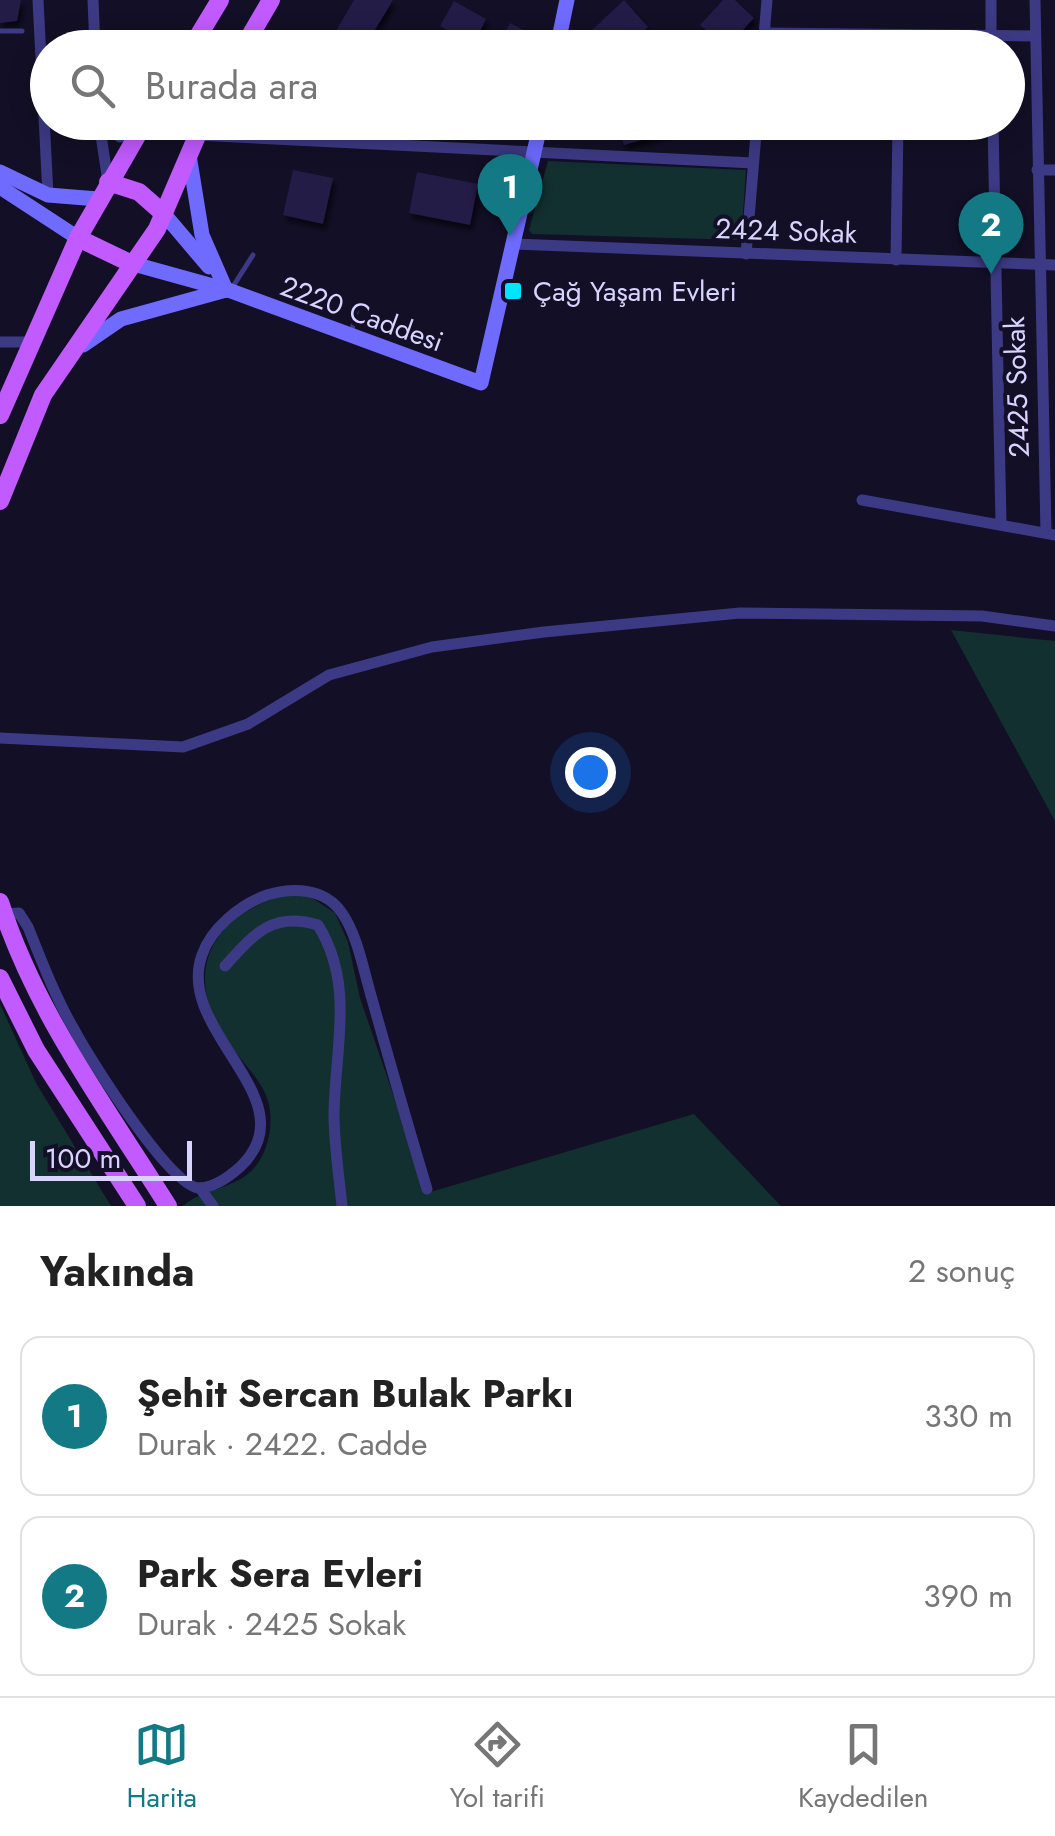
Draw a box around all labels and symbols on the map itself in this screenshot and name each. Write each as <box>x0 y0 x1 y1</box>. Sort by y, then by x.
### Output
pin: 1 <box>478 154 542 236</box>
pin: 2 <box>958 192 1024 274</box>
street label: 2424 Sokak <box>714 208 858 254</box>
street label: 2220 Caddesi <box>275 266 449 362</box>
place label: Çağ Yaşam Evleri <box>533 271 737 312</box>
marker: Çağ Yaşam Evleri <box>502 280 524 302</box>
street label: 2425 Sokak <box>994 315 1040 458</box>
your location <box>565 747 616 798</box>
scale bar <box>30 1136 192 1180</box>

